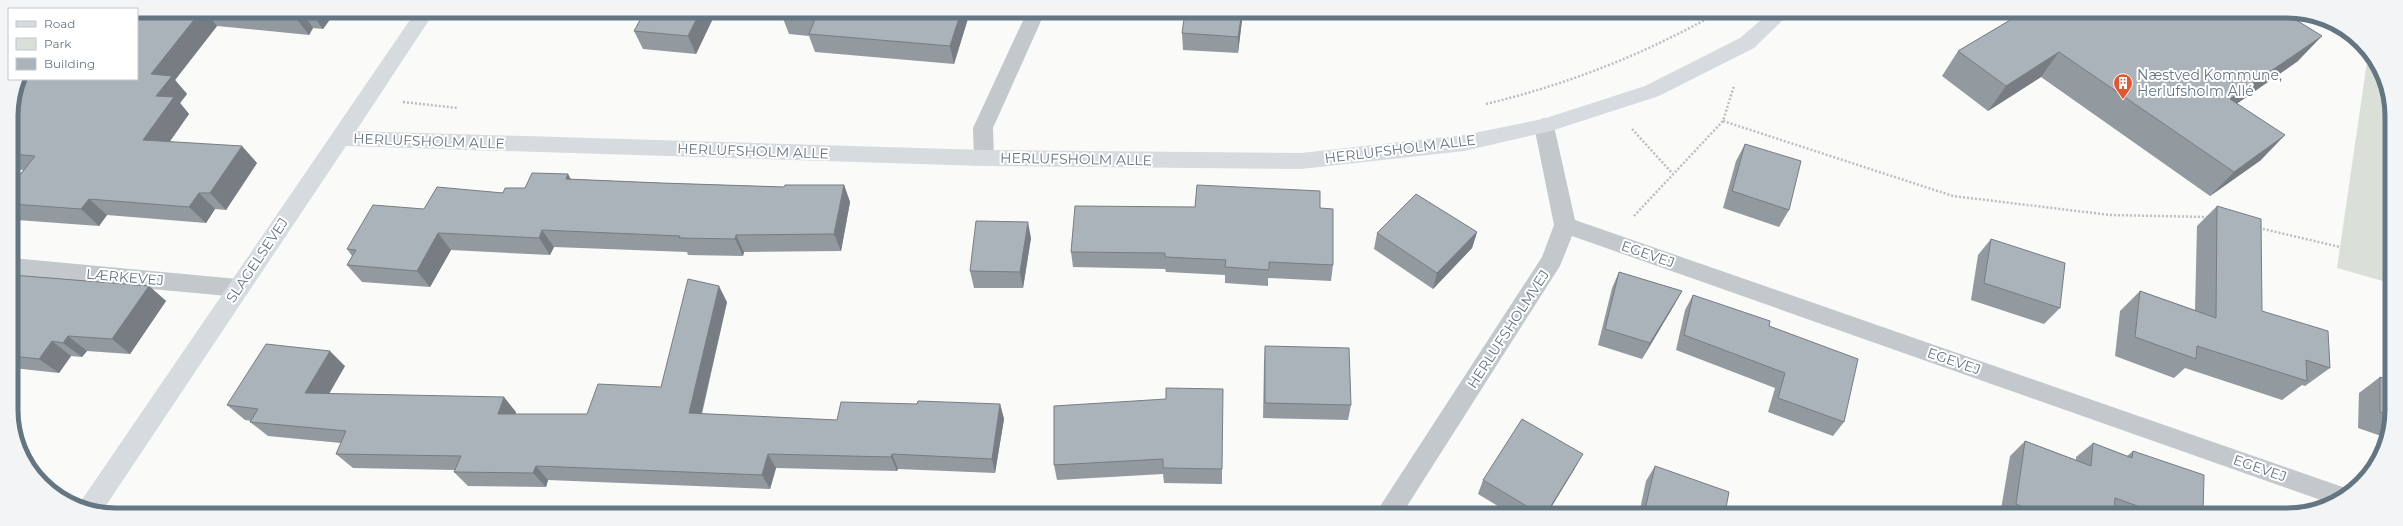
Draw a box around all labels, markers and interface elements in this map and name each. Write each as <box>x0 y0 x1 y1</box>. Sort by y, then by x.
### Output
legend <box>8 8 138 80</box>
text: Road <box>44 16 75 31</box>
text: Park <box>44 36 72 51</box>
text: Building <box>44 56 95 71</box>
place label: Næstved Kommune, Herlufsholm Allé <box>2137 66 2282 100</box>
building icon: Næstved Kommune, Herlufsholm Allé <box>2112 72 2134 100</box>
street label: HERLUFSHOLM ALLE <box>353 129 505 153</box>
street label: HERLUFSHOLM ALLE <box>1324 131 1476 167</box>
street label: HERLUFSHOLM ALLE <box>677 139 829 163</box>
street label: HERLUFSHOLM ALLE <box>1000 149 1152 169</box>
street label: SLAGELSEVEJ <box>222 214 292 306</box>
street label: EGEVEJ <box>1619 236 1677 272</box>
street label: LÆRKEVEJ <box>85 265 165 289</box>
street label: HERLUFSHOLMVEJ <box>1463 266 1553 392</box>
street label: EGEVEJ <box>1925 343 1983 379</box>
street label: EGEVEJ <box>2231 450 2289 486</box>

